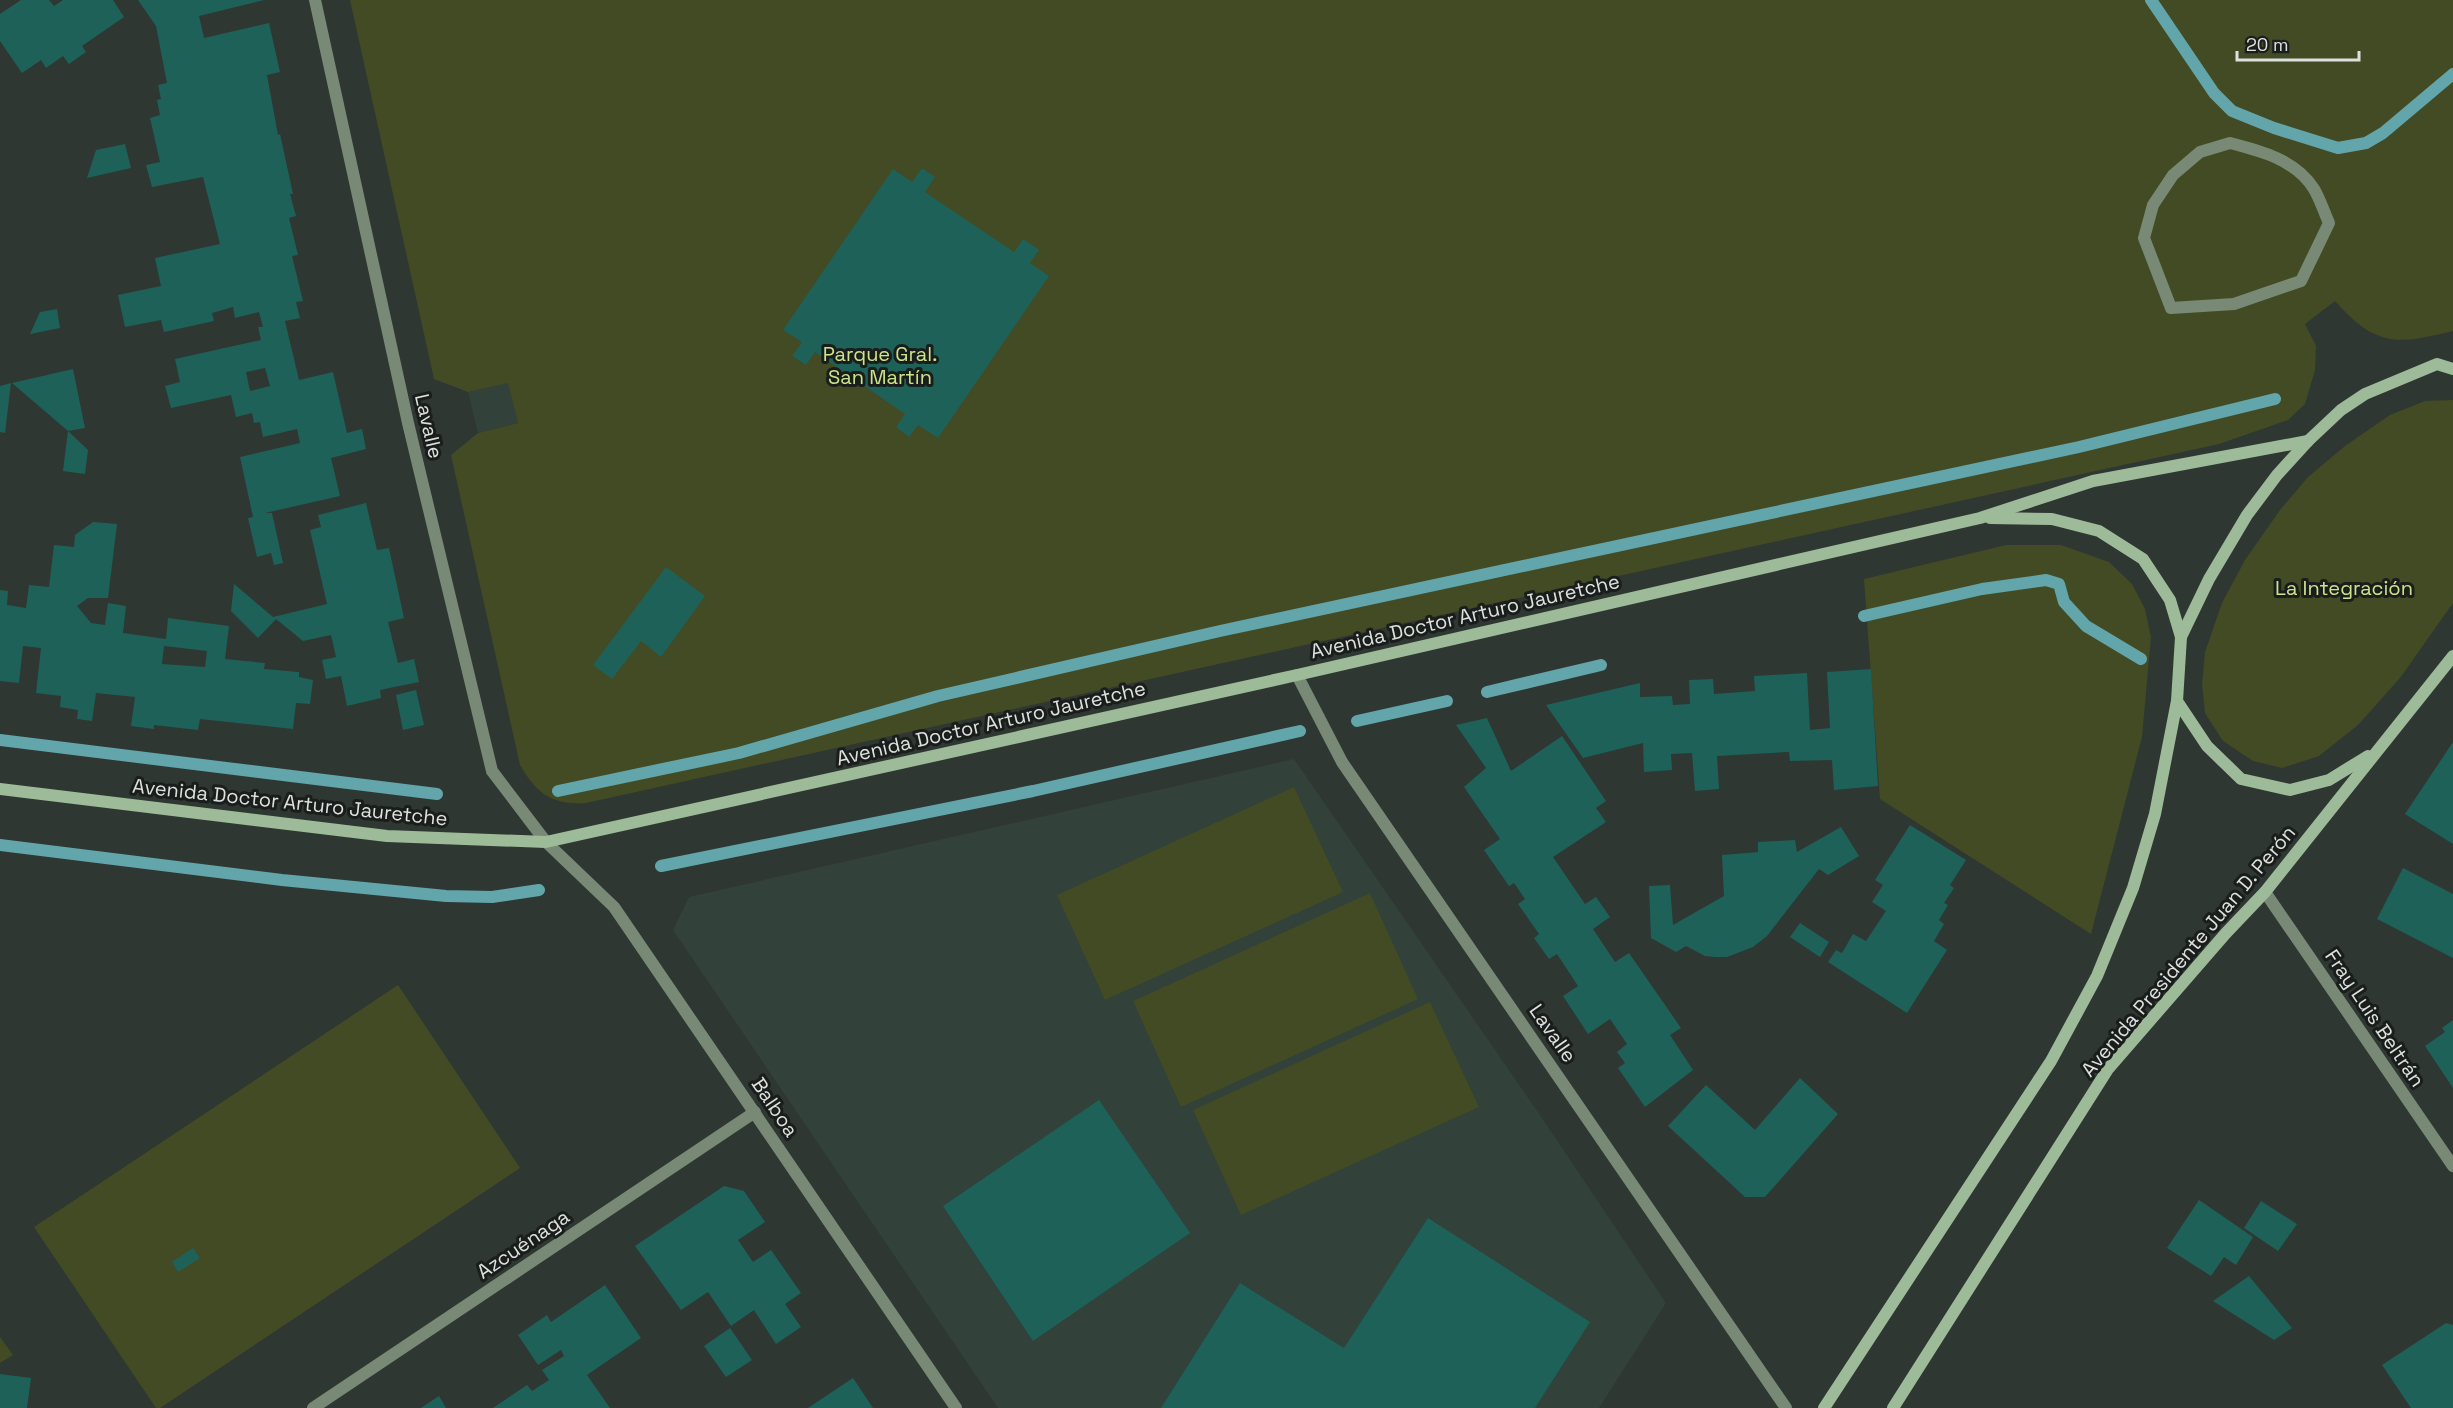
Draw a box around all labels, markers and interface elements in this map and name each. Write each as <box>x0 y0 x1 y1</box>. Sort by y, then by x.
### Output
scale bar <box>2237 24 2358 62</box>
text: 20 m <box>2246 33 2289 56</box>
park label: Parque Gral. San Martín <box>823 341 937 390</box>
street label: Lavalle <box>409 391 449 461</box>
street label: Avenida Doctor Arturo Jauretche <box>1308 568 1622 664</box>
park label: La Integración <box>2275 575 2413 601</box>
street label: Avenida Doctor Arturo Jauretche <box>834 675 1148 771</box>
street label: Avenida Doctor Arturo Jauretche <box>131 773 449 831</box>
street label: Avenida Presidente Juan D. Perón <box>2075 820 2301 1082</box>
street label: Fray Luis Beltrán <box>2319 944 2431 1092</box>
street label: Lavalle <box>1524 999 1582 1067</box>
street label: Balboa <box>746 1072 804 1142</box>
street label: Azcuénaga <box>472 1203 574 1285</box>

